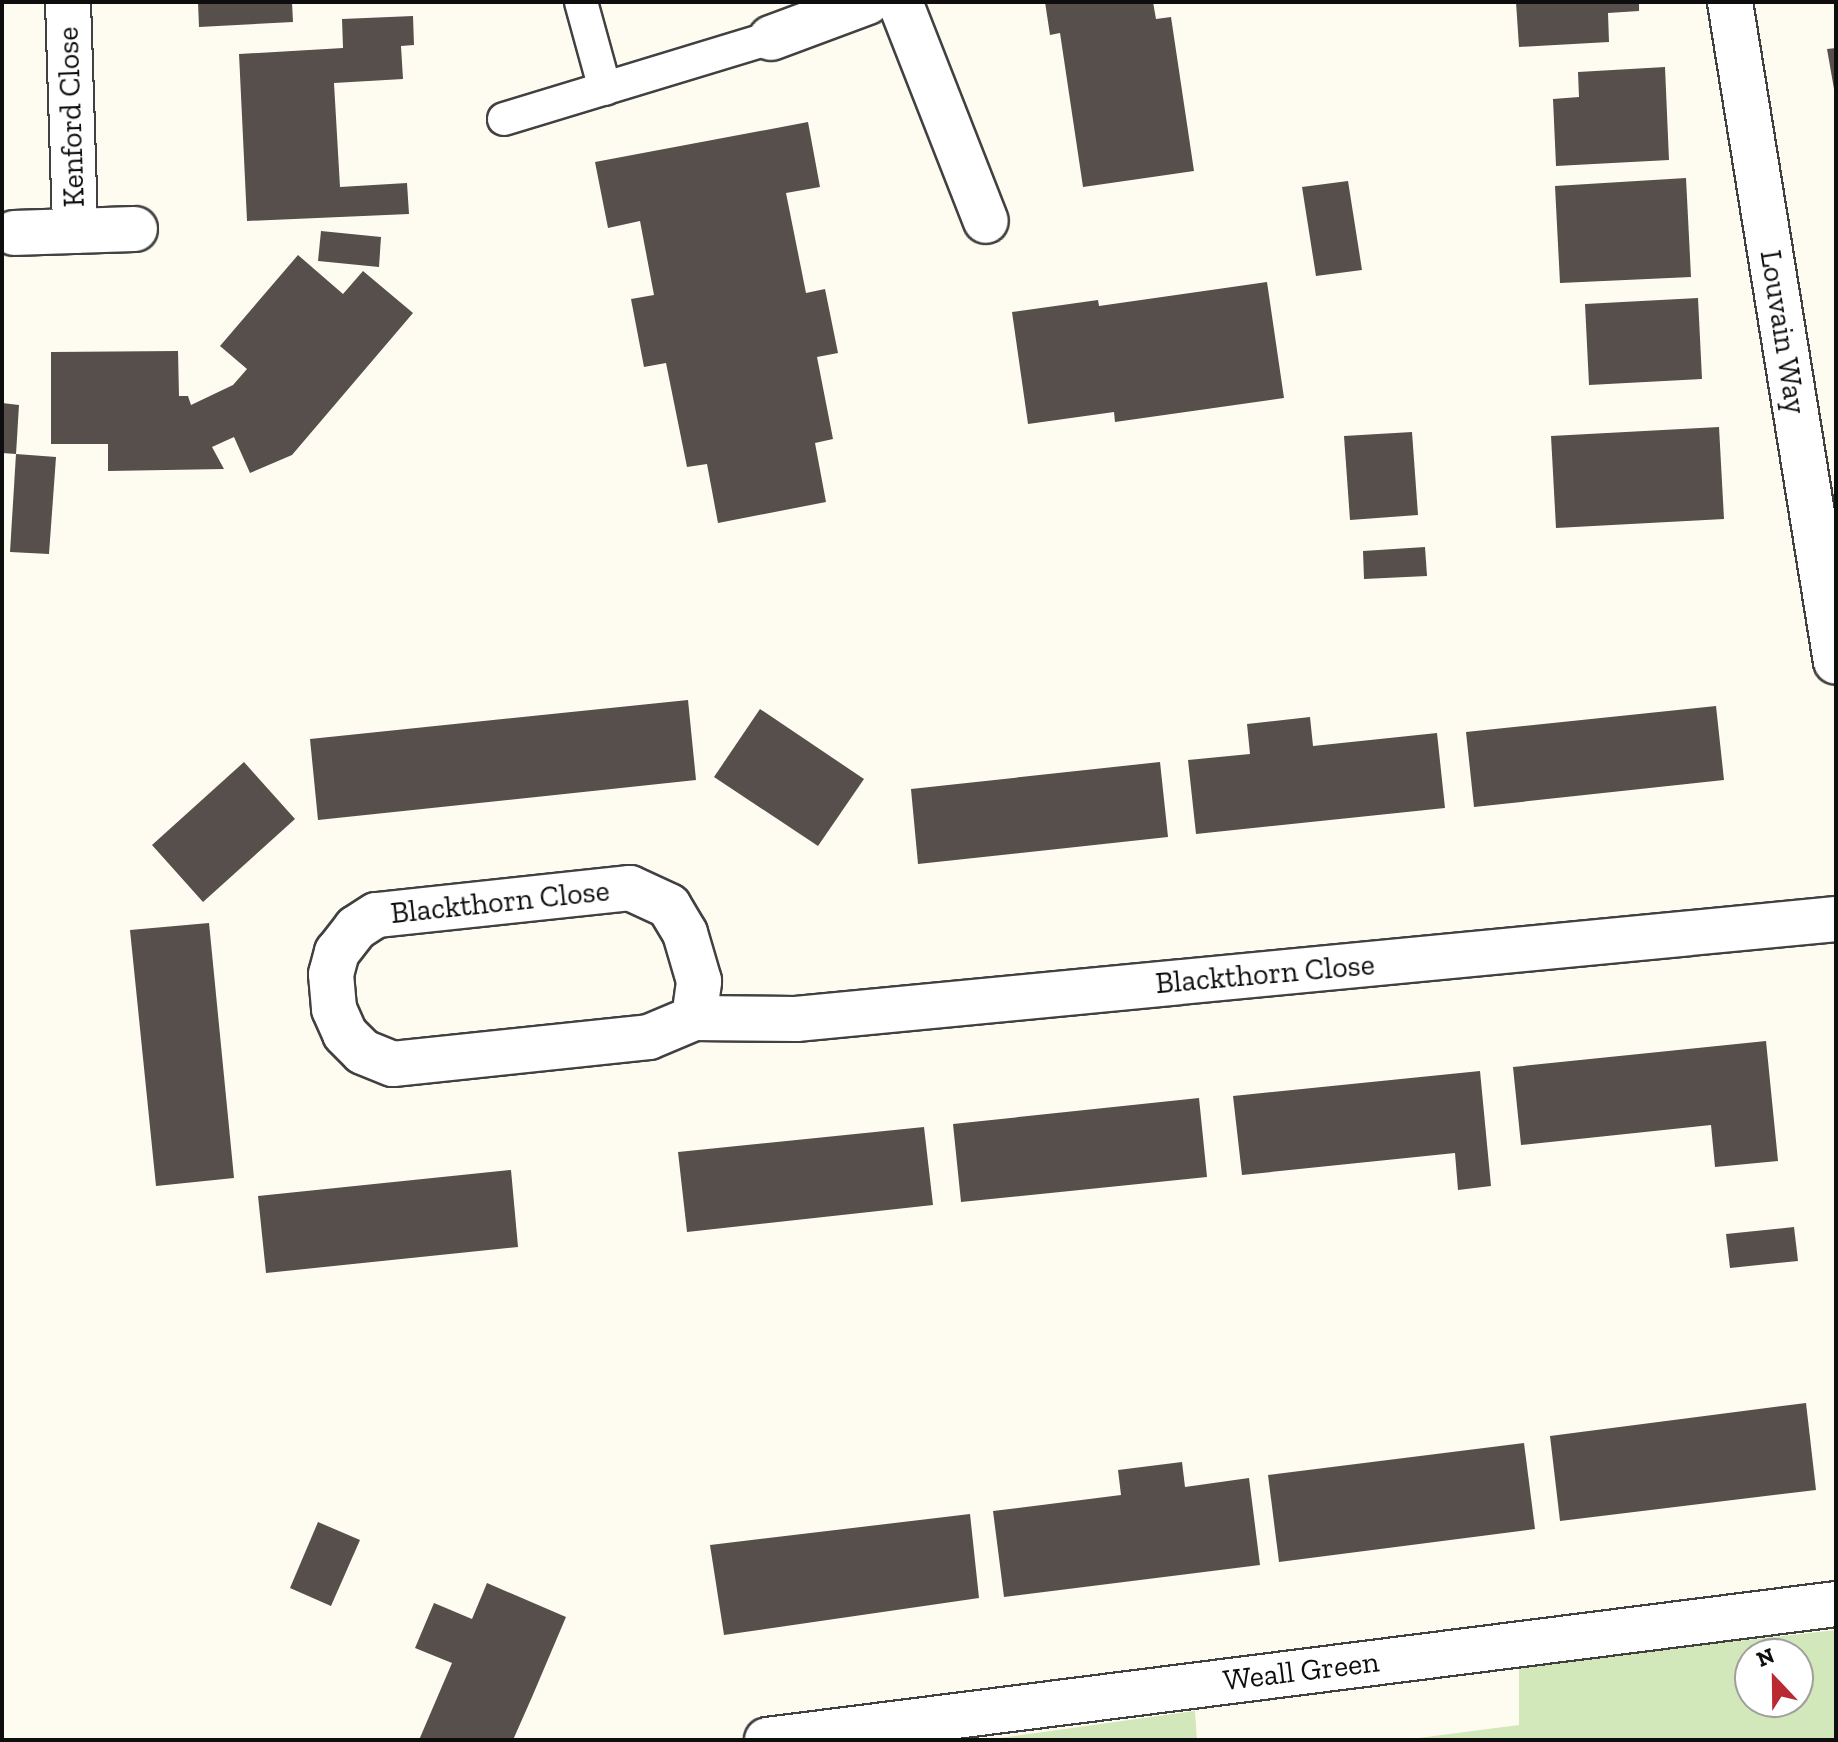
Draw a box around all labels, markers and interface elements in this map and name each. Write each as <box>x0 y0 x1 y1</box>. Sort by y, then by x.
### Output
street label: Kenford Close <box>50 26 92 208</box>
street label: Louvain Way <box>1752 247 1814 417</box>
street label: Blackthorn Close <box>389 873 611 931</box>
street label: Blackthorn Close <box>1154 946 1376 1002</box>
north arrow <box>1734 1638 1814 1718</box>
text: N <box>1753 1641 1778 1673</box>
street label: Weall Green <box>1221 1644 1381 1698</box>

